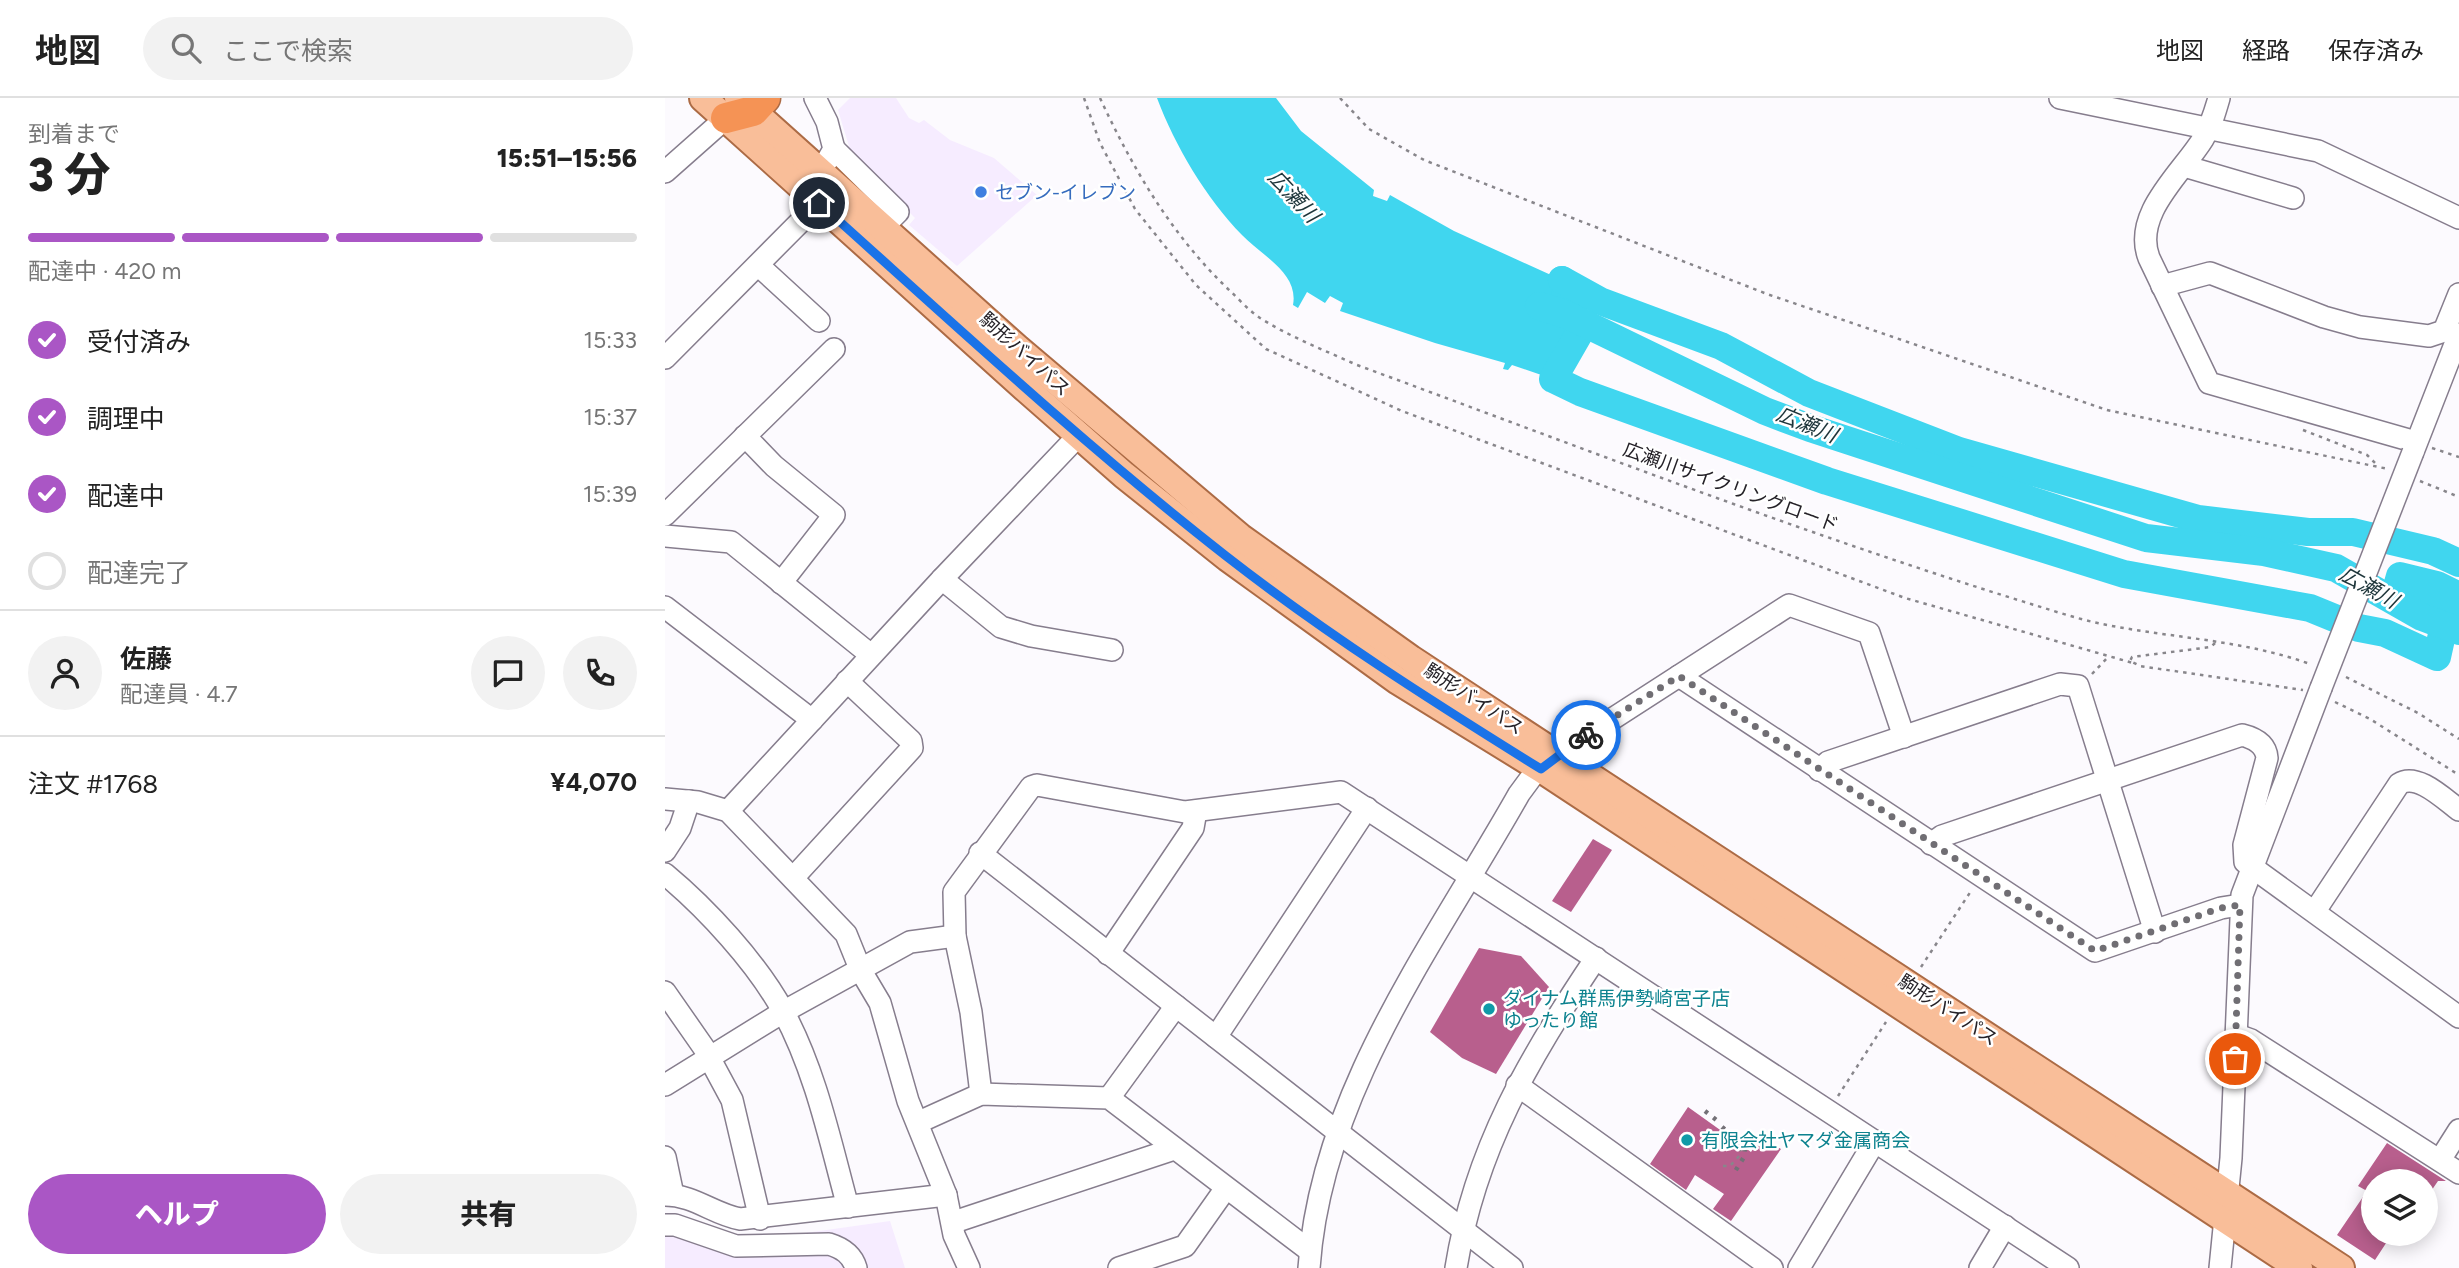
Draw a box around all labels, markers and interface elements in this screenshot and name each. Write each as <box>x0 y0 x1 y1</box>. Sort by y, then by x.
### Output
search box <box>143 17 633 80</box>
icon: search <box>167 29 205 67</box>
text: 地図 <box>35 31 101 70</box>
text: ここで検索 <box>223 35 353 67</box>
text: 地図 <box>2156 36 2204 65</box>
text: 経路 <box>2242 36 2290 65</box>
text: 保存済み <box>2328 36 2424 65</box>
text: 到着まで <box>28 120 120 148</box>
text: 15:51–15:56 <box>497 142 637 174</box>
text: 3 分 <box>28 147 111 203</box>
water label: 広瀬川 <box>1263 164 1326 229</box>
pin <box>789 173 849 233</box>
place label: セブン-イレブン <box>995 181 1136 204</box>
icon: home <box>800 184 838 222</box>
marker: セブン-イレブン <box>973 184 989 200</box>
text: 配達中 · 420 m <box>28 257 181 285</box>
street label: 駒形バイパス <box>975 307 1075 401</box>
icon: check <box>28 321 66 359</box>
text: 受付済み <box>87 326 191 358</box>
text: 15:33 <box>583 326 637 354</box>
icon: check <box>28 398 66 436</box>
water label: 広瀬川 <box>1773 401 1843 448</box>
text: 調理中 <box>87 403 165 435</box>
text: 15:37 <box>584 403 637 431</box>
street label: 広瀬川サイクリングロード <box>1620 437 1842 537</box>
icon: check <box>28 475 66 513</box>
text: 配達中 <box>87 480 165 512</box>
text: 15:39 <box>583 480 637 508</box>
text: 配達完了 <box>87 557 191 589</box>
water label: 広瀬川 <box>2335 561 2404 614</box>
button: person <box>28 636 102 710</box>
button: chat <box>471 636 545 710</box>
button: phone <box>563 636 637 710</box>
text: 佐藤 <box>120 643 172 675</box>
street label: 駒形バイパス <box>1420 658 1528 740</box>
text: 配達員 · 4.7 <box>120 680 238 708</box>
courier <box>1551 700 1621 770</box>
icon: bike <box>1567 716 1605 754</box>
text: ¥4,070 <box>550 766 637 798</box>
text: 注文 #1768 <box>28 768 158 800</box>
street label: 駒形バイパス <box>1894 969 2002 1051</box>
place label: ダイナム群馬伊勢崎宮子店 ゆったり館 <box>1503 987 1730 1032</box>
marker: ダイナム群馬伊勢崎宮子店 ゆったり館 <box>1481 1001 1497 1017</box>
pin <box>2205 1029 2265 1089</box>
icon: bag <box>2216 1040 2254 1078</box>
place label: 有限会社ヤマダ金属商会 <box>1701 1129 1910 1152</box>
marker: 有限会社ヤマダ金属商会 <box>1679 1132 1695 1148</box>
map controls <box>2361 1169 2438 1246</box>
button: layers <box>2361 1169 2438 1246</box>
button: ヘルプ <box>28 1174 326 1254</box>
button: 共有 <box>340 1174 637 1254</box>

